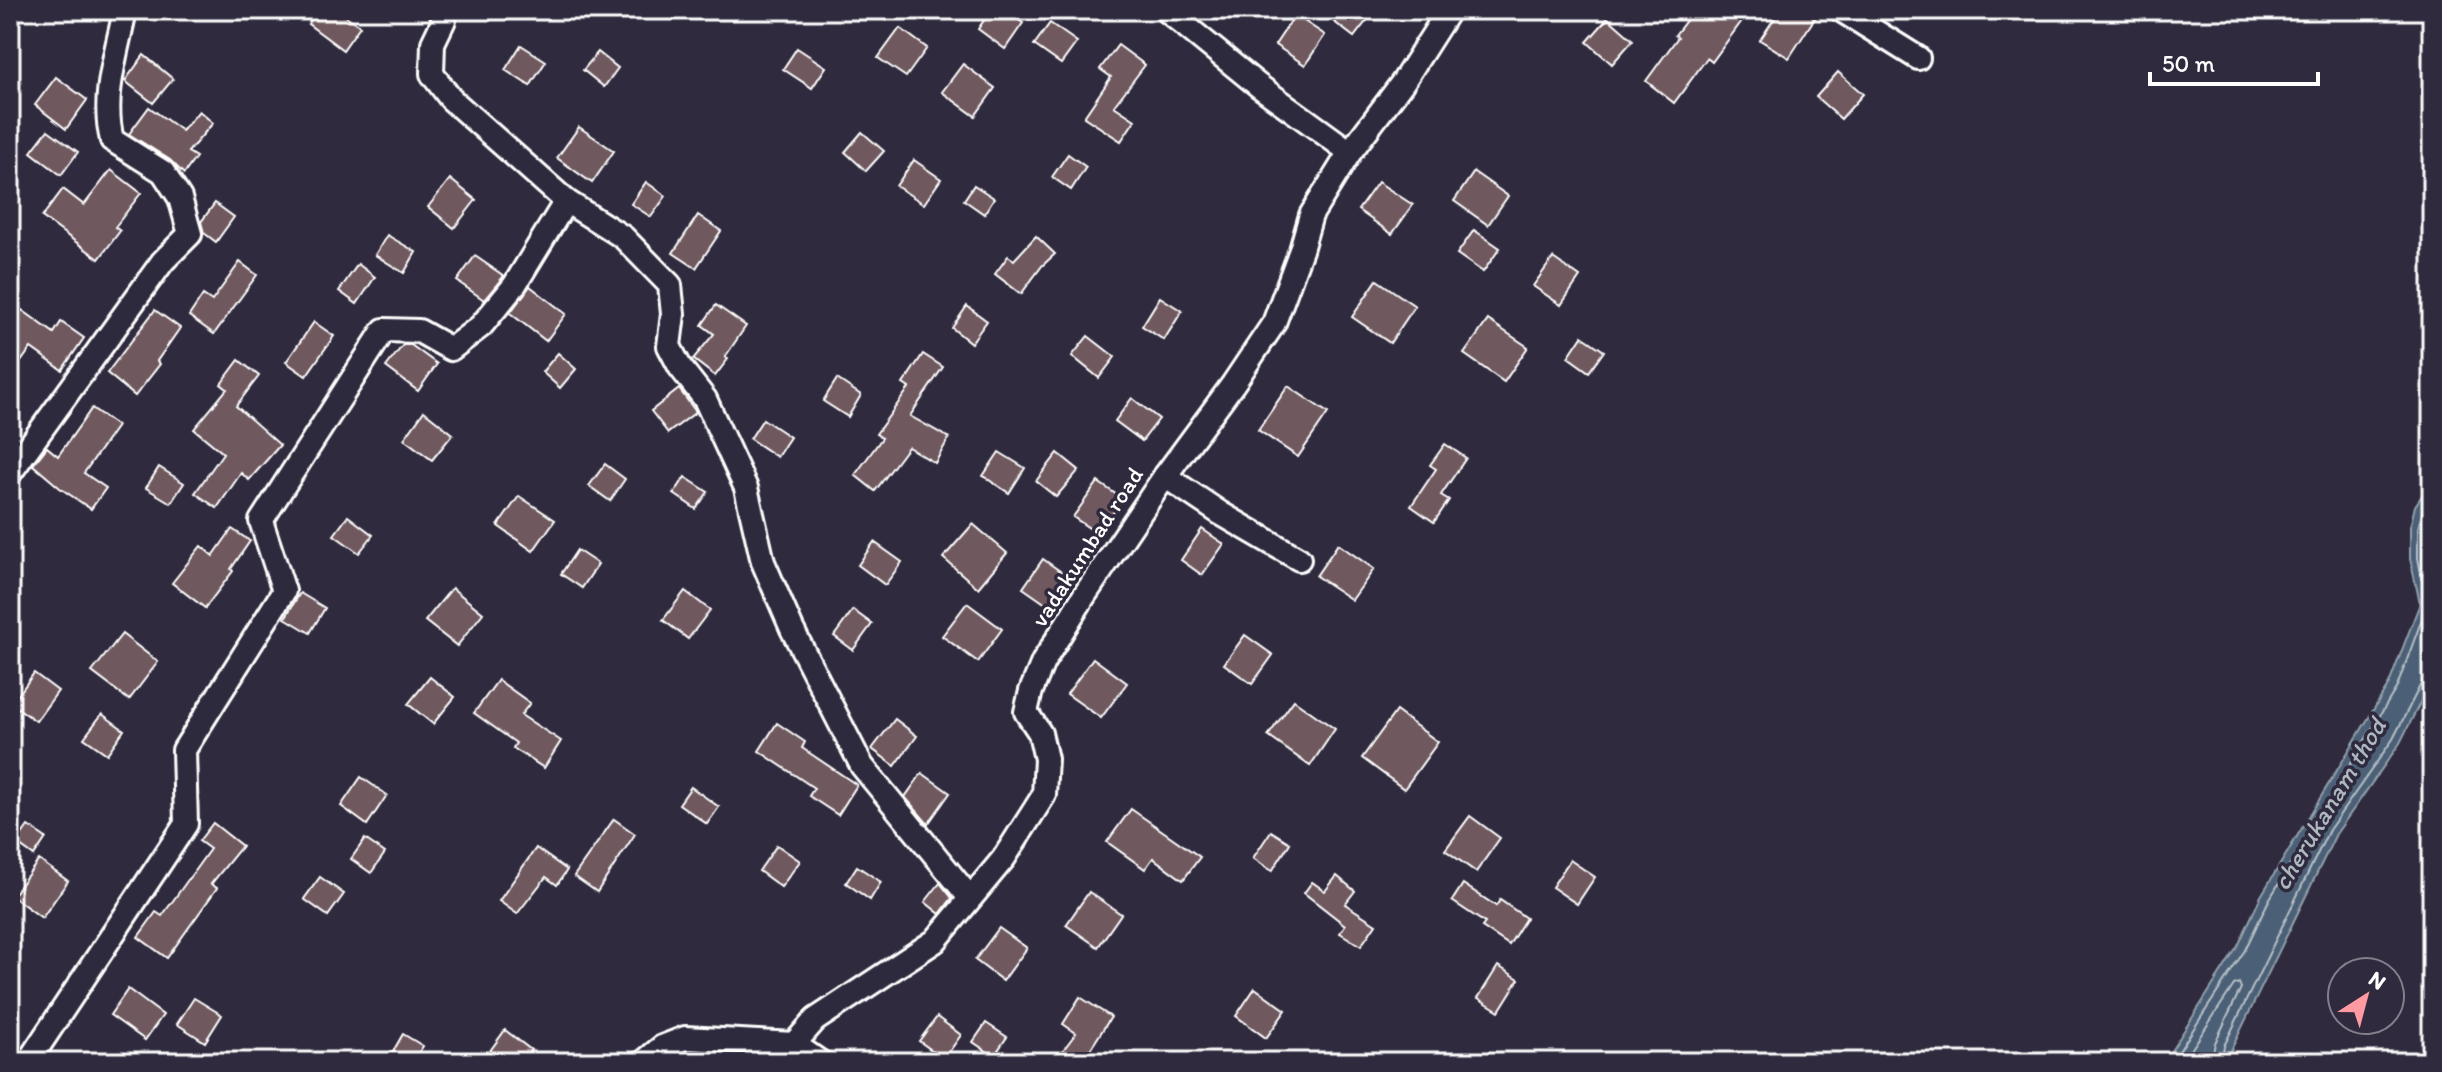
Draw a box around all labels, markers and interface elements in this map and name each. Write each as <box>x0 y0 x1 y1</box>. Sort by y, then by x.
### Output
scale bar <box>2150 36 2318 86</box>
text: 50 m <box>2162 49 2215 78</box>
street label: vadakumbad road <box>1024 461 1149 632</box>
water label: cherukanam thod <box>2265 711 2394 896</box>
north arrow <box>2326 956 2406 1036</box>
text: N <box>2364 965 2391 996</box>

